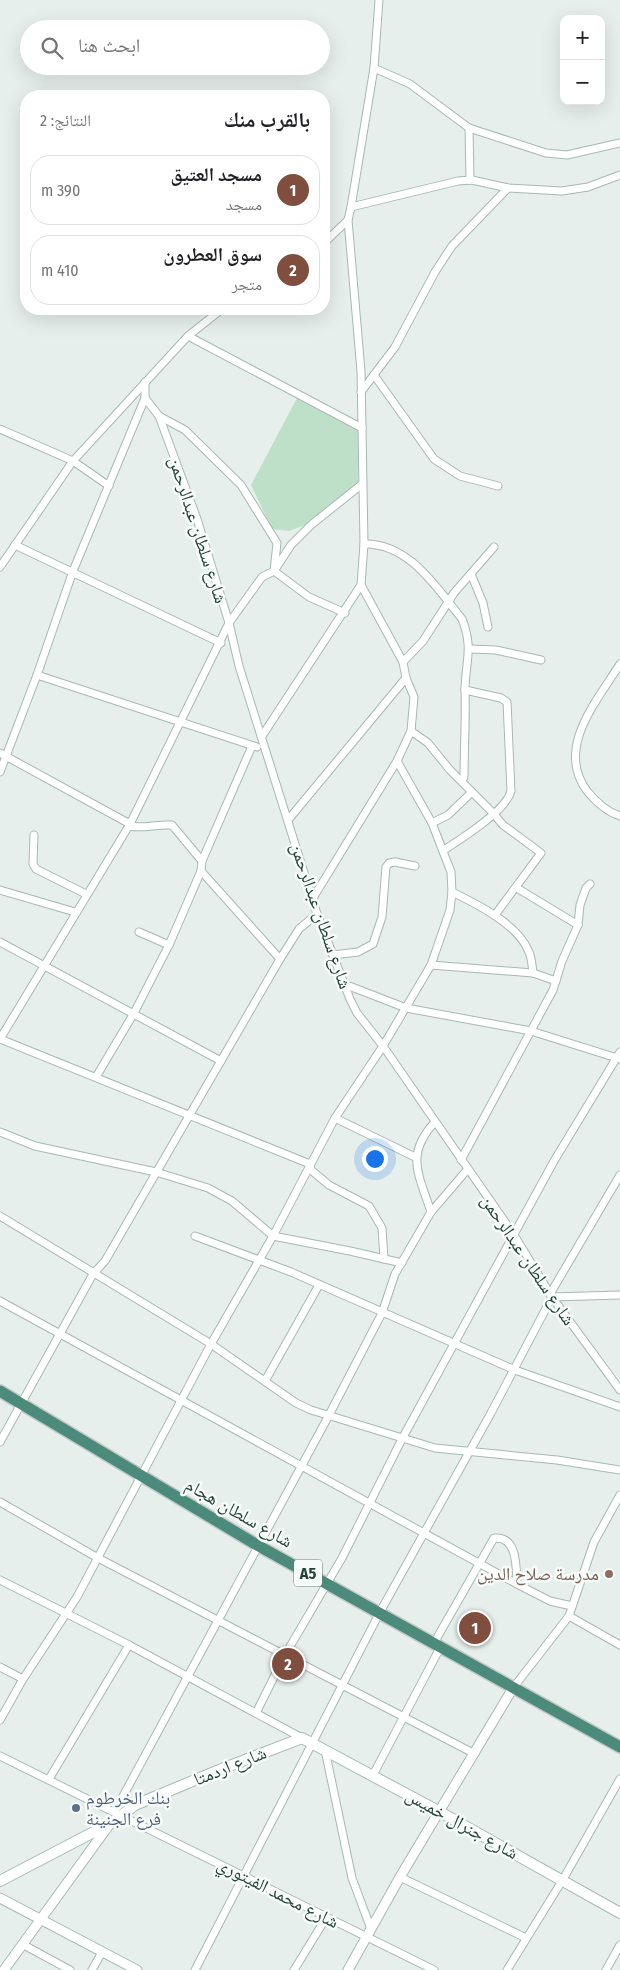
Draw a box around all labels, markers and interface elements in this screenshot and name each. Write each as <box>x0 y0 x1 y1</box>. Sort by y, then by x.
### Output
map controls <box>560 15 605 105</box>
button: + <box>560 15 605 60</box>
search box <box>20 20 330 75</box>
icon: search <box>38 34 66 62</box>
text: ابحث هنا <box>78 34 140 57</box>
button: − <box>560 60 605 105</box>
text: بالقرب منك <box>224 107 310 133</box>
text: النتائج: 2 <box>40 111 91 130</box>
text: مسجد العتيق <box>170 163 262 186</box>
text: 390 m <box>41 181 80 200</box>
text: 1 <box>290 181 296 200</box>
text: مسجد <box>226 195 262 214</box>
text: سوق العطرون <box>163 243 262 266</box>
text: 410 m <box>41 261 79 280</box>
text: 2 <box>289 261 297 280</box>
text: متجر <box>232 275 262 294</box>
street label: شارع سلطان عبدالرحمن <box>164 454 232 606</box>
street label: شارع سلطان عبدالرحمن <box>286 840 356 992</box>
your location <box>362 1146 388 1172</box>
street label: شارع سلطان عبدالرحمن <box>476 1190 580 1330</box>
street label: شارع سلطان هجام <box>181 1474 296 1553</box>
road number: A5 <box>294 1560 322 1586</box>
place label: مدرسة صلاح الدين <box>477 1563 599 1586</box>
marker: مدرسة صلاح الدين <box>603 1568 615 1580</box>
pin: 1 <box>459 1609 491 1647</box>
pin: 2 <box>272 1645 304 1683</box>
street label: شارع اردمتا <box>190 1741 270 1791</box>
street label: شارع جنرال خميس <box>402 1784 522 1864</box>
place label: بنك الخرطوم فرع الجنينة <box>86 1787 170 1830</box>
marker: بنك الخرطوم فرع الجنينة <box>70 1802 82 1814</box>
street label: شارع محمد الفيتوري <box>212 1853 342 1936</box>

